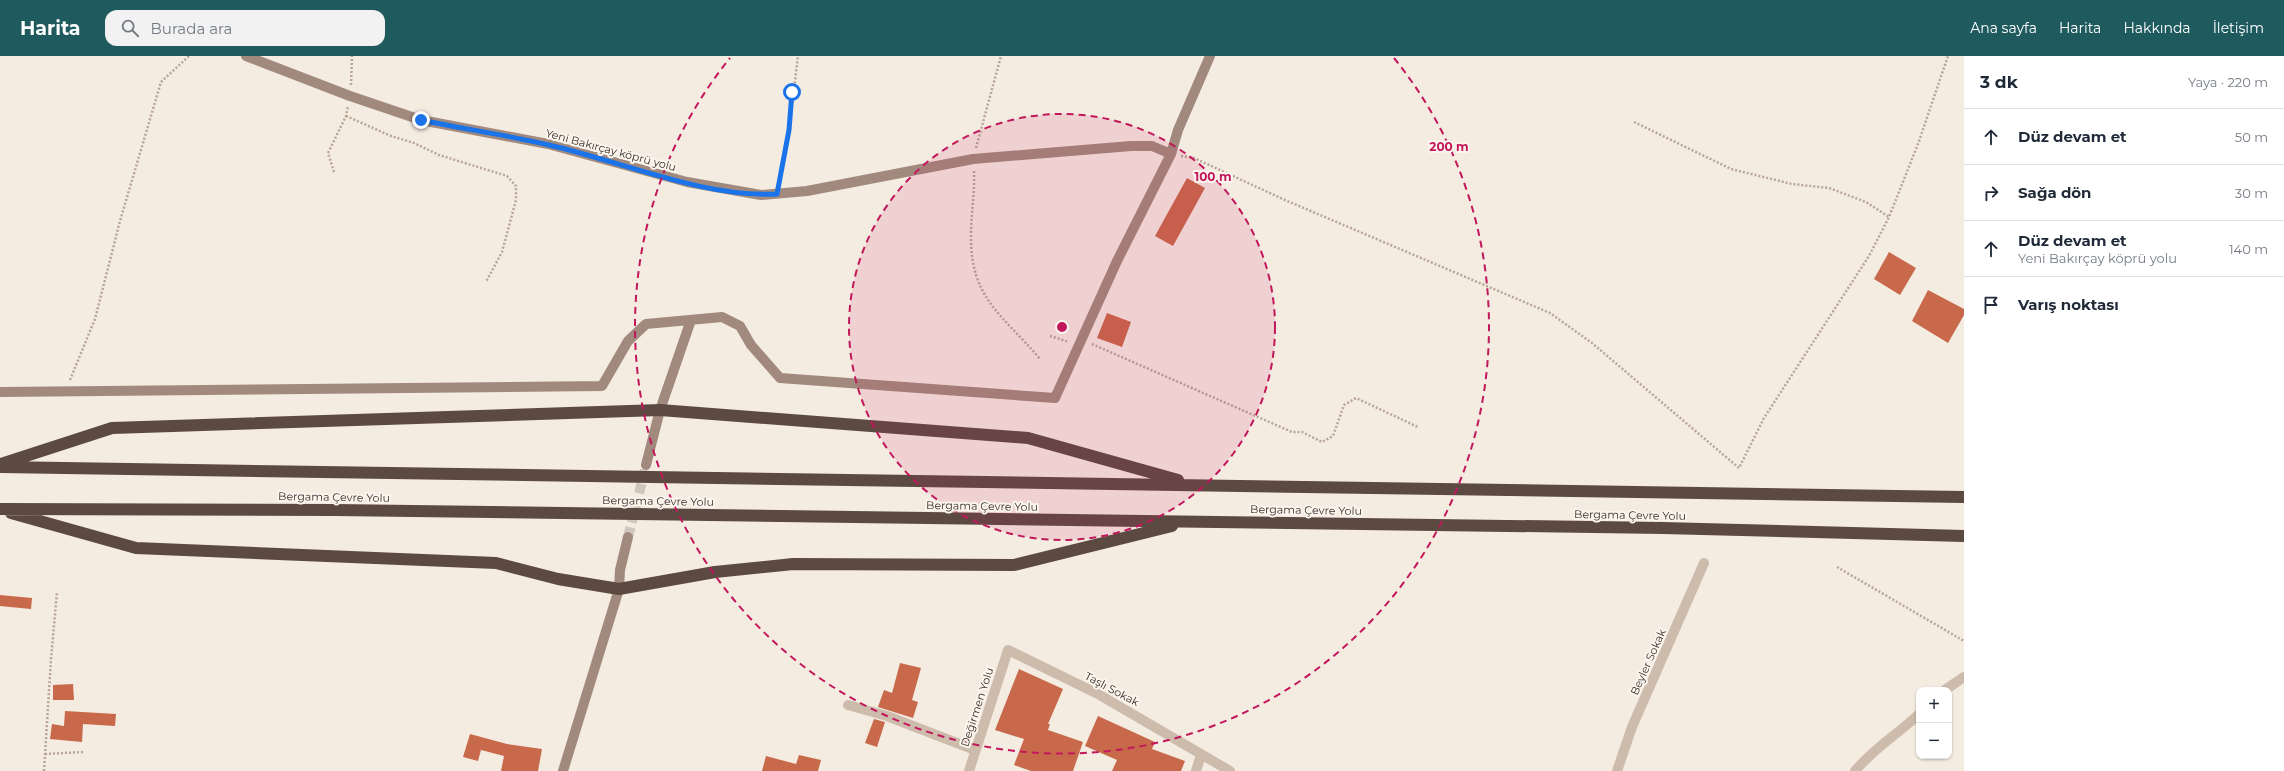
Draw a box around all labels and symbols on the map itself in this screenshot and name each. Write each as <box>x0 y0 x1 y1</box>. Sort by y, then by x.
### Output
route start <box>783 83 801 101</box>
route end <box>412 111 430 129</box>
street label: Yeni Bakırçay köprü yolu <box>544 126 678 174</box>
text: 200 m <box>1429 139 1469 154</box>
text: 100 m <box>1195 169 1231 184</box>
centre of rings <box>1055 320 1069 334</box>
street label: Bergama Çevre Yolu <box>278 489 390 505</box>
street label: Bergama Çevre Yolu <box>602 493 714 509</box>
street label: Bergama Çevre Yolu <box>926 498 1038 514</box>
street label: Bergama Çevre Yolu <box>1250 502 1362 518</box>
street label: Bergama Çevre Yolu <box>1574 507 1686 523</box>
street label: Beyler Sokak <box>1627 626 1669 697</box>
street label: Değirmen Yolu <box>958 665 996 749</box>
street label: Taşlı Sokak <box>1082 669 1142 709</box>

